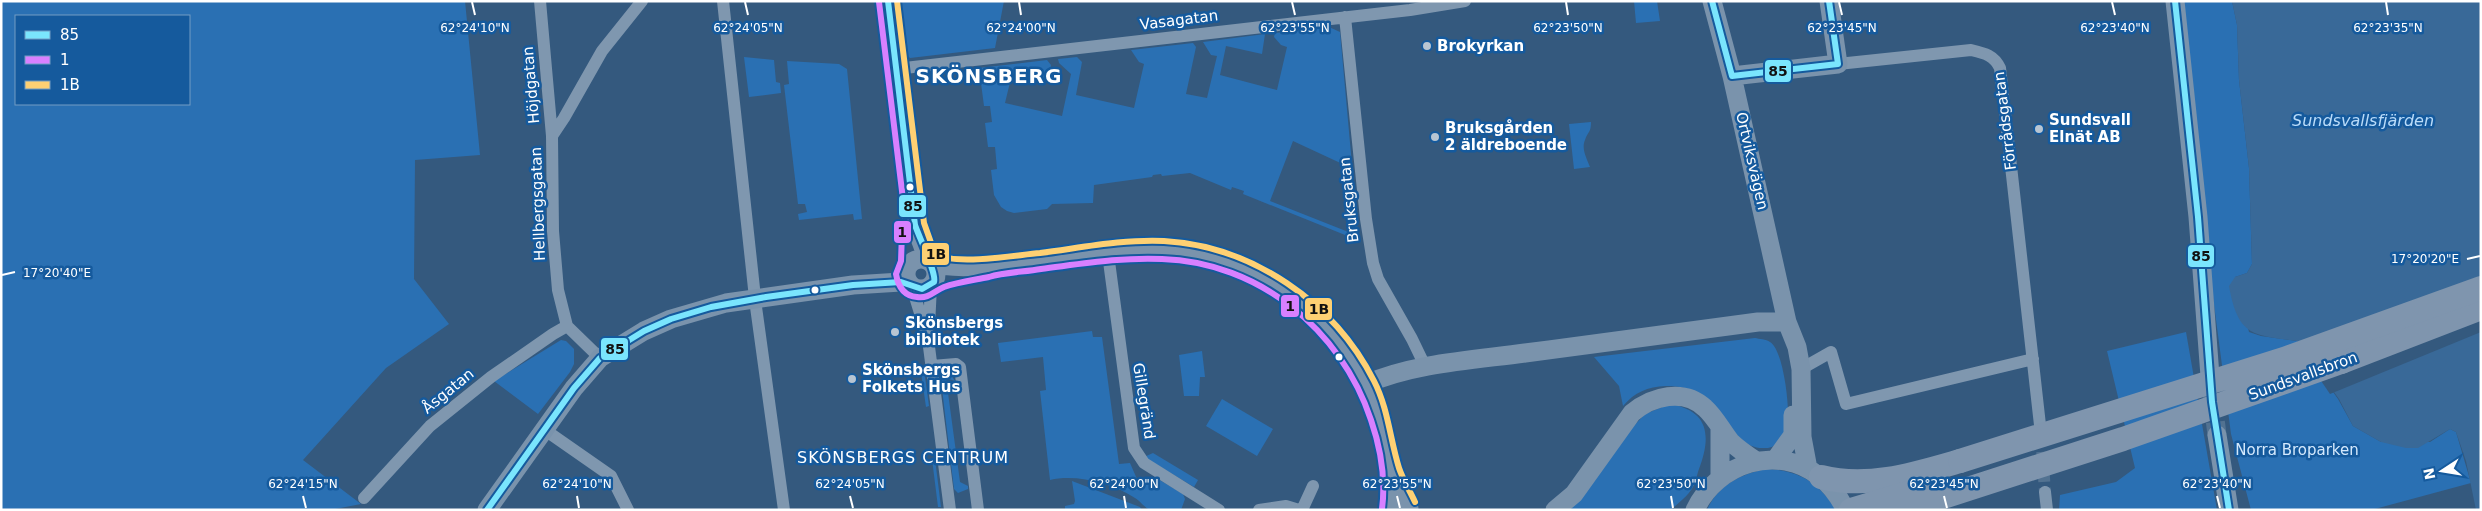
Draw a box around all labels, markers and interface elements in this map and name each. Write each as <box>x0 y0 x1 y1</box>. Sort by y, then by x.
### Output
street label: Vasagatan <box>1139 6 1219 34</box>
legend <box>15 15 190 105</box>
text: 62°24'10"N <box>440 21 510 35</box>
text: 62°24'05"N <box>713 21 783 35</box>
text: 62°24'00"N <box>986 21 1056 35</box>
text: 62°23'55"N <box>1260 21 1330 35</box>
text: 62°23'50"N <box>1533 21 1603 35</box>
text: 62°23'45"N <box>1807 21 1877 35</box>
text: 62°23'40"N <box>2080 21 2150 35</box>
text: 62°23'35"N <box>2353 21 2423 35</box>
text: 85 <box>60 26 79 44</box>
place label: Brokyrkan <box>1437 37 1524 55</box>
marker: Brokyrkan <box>1421 40 1433 52</box>
street label: Höjdgatan <box>519 46 543 124</box>
text: 1 <box>60 51 70 69</box>
line badge: 85 <box>1764 59 1792 83</box>
text: 85 <box>1768 63 1788 79</box>
district label: SKÖNSBERG <box>916 64 1062 88</box>
street label: Förrådsgatan <box>1990 71 2020 171</box>
text: 1B <box>60 76 80 94</box>
street label: Ortviksvägen <box>1732 110 1772 212</box>
place label: Sundsvall Elnät AB <box>2049 111 2131 146</box>
water label: Sundsvallsfjärden <box>2292 111 2434 130</box>
place label: Bruksgården 2 äldreboende <box>1445 119 1567 154</box>
marker: Sundsvall Elnät AB <box>2033 123 2045 135</box>
marker: Bruksgården 2 äldreboende <box>1429 131 1441 143</box>
street label: Hellbergsgatan <box>527 147 549 261</box>
street label: Bruksgatan <box>1336 156 1362 244</box>
unlabelled marker <box>905 182 915 192</box>
line badge: 85 <box>898 194 927 218</box>
text: 85 <box>903 198 923 214</box>
line badge: 1 <box>893 220 912 244</box>
text: 1 <box>897 224 907 240</box>
line badge: 1B <box>921 242 950 266</box>
line badge: 85 <box>2187 244 2215 268</box>
text: 1B <box>926 246 946 262</box>
text: 85 <box>2191 248 2211 264</box>
text: 17°20'20"E <box>2391 252 2459 266</box>
text: 17°20'40"E <box>23 266 91 280</box>
unlabelled marker <box>810 285 820 295</box>
line badge: 1 <box>1280 294 1300 318</box>
line badge: 1B <box>1304 297 1333 321</box>
text: 1 <box>1285 298 1295 314</box>
text: 1B <box>1309 301 1329 317</box>
place label: Skönsbergs bibliotek <box>905 314 1003 349</box>
marker: Skönsbergs bibliotek <box>889 326 901 338</box>
line badge: 85 <box>600 337 629 361</box>
text: 85 <box>605 341 625 357</box>
street label: Sundsvallsbron <box>2246 348 2360 404</box>
unlabelled marker <box>1334 352 1344 362</box>
place label: Skönsbergs Folkets Hus <box>862 361 960 396</box>
street label: Gillegränd <box>1129 361 1159 441</box>
street label: Åsgatan <box>418 364 478 417</box>
marker: Skönsbergs Folkets Hus <box>846 373 858 385</box>
park label: Norra Broparken <box>2235 441 2359 459</box>
north arrow <box>2417 446 2467 496</box>
district label: SKÖNSBERGS CENTRUM <box>797 448 1009 467</box>
text: N <box>2420 466 2438 481</box>
text: 62°24'15"N <box>268 477 338 491</box>
text: 62°24'10"N <box>542 477 612 491</box>
text: 62°24'05"N <box>815 477 885 491</box>
text: 62°24'00"N <box>1089 477 1159 491</box>
text: 62°23'55"N <box>1362 477 1432 491</box>
text: 62°23'50"N <box>1636 477 1706 491</box>
text: 62°23'45"N <box>1909 477 1979 491</box>
text: 62°23'40"N <box>2182 477 2252 491</box>

